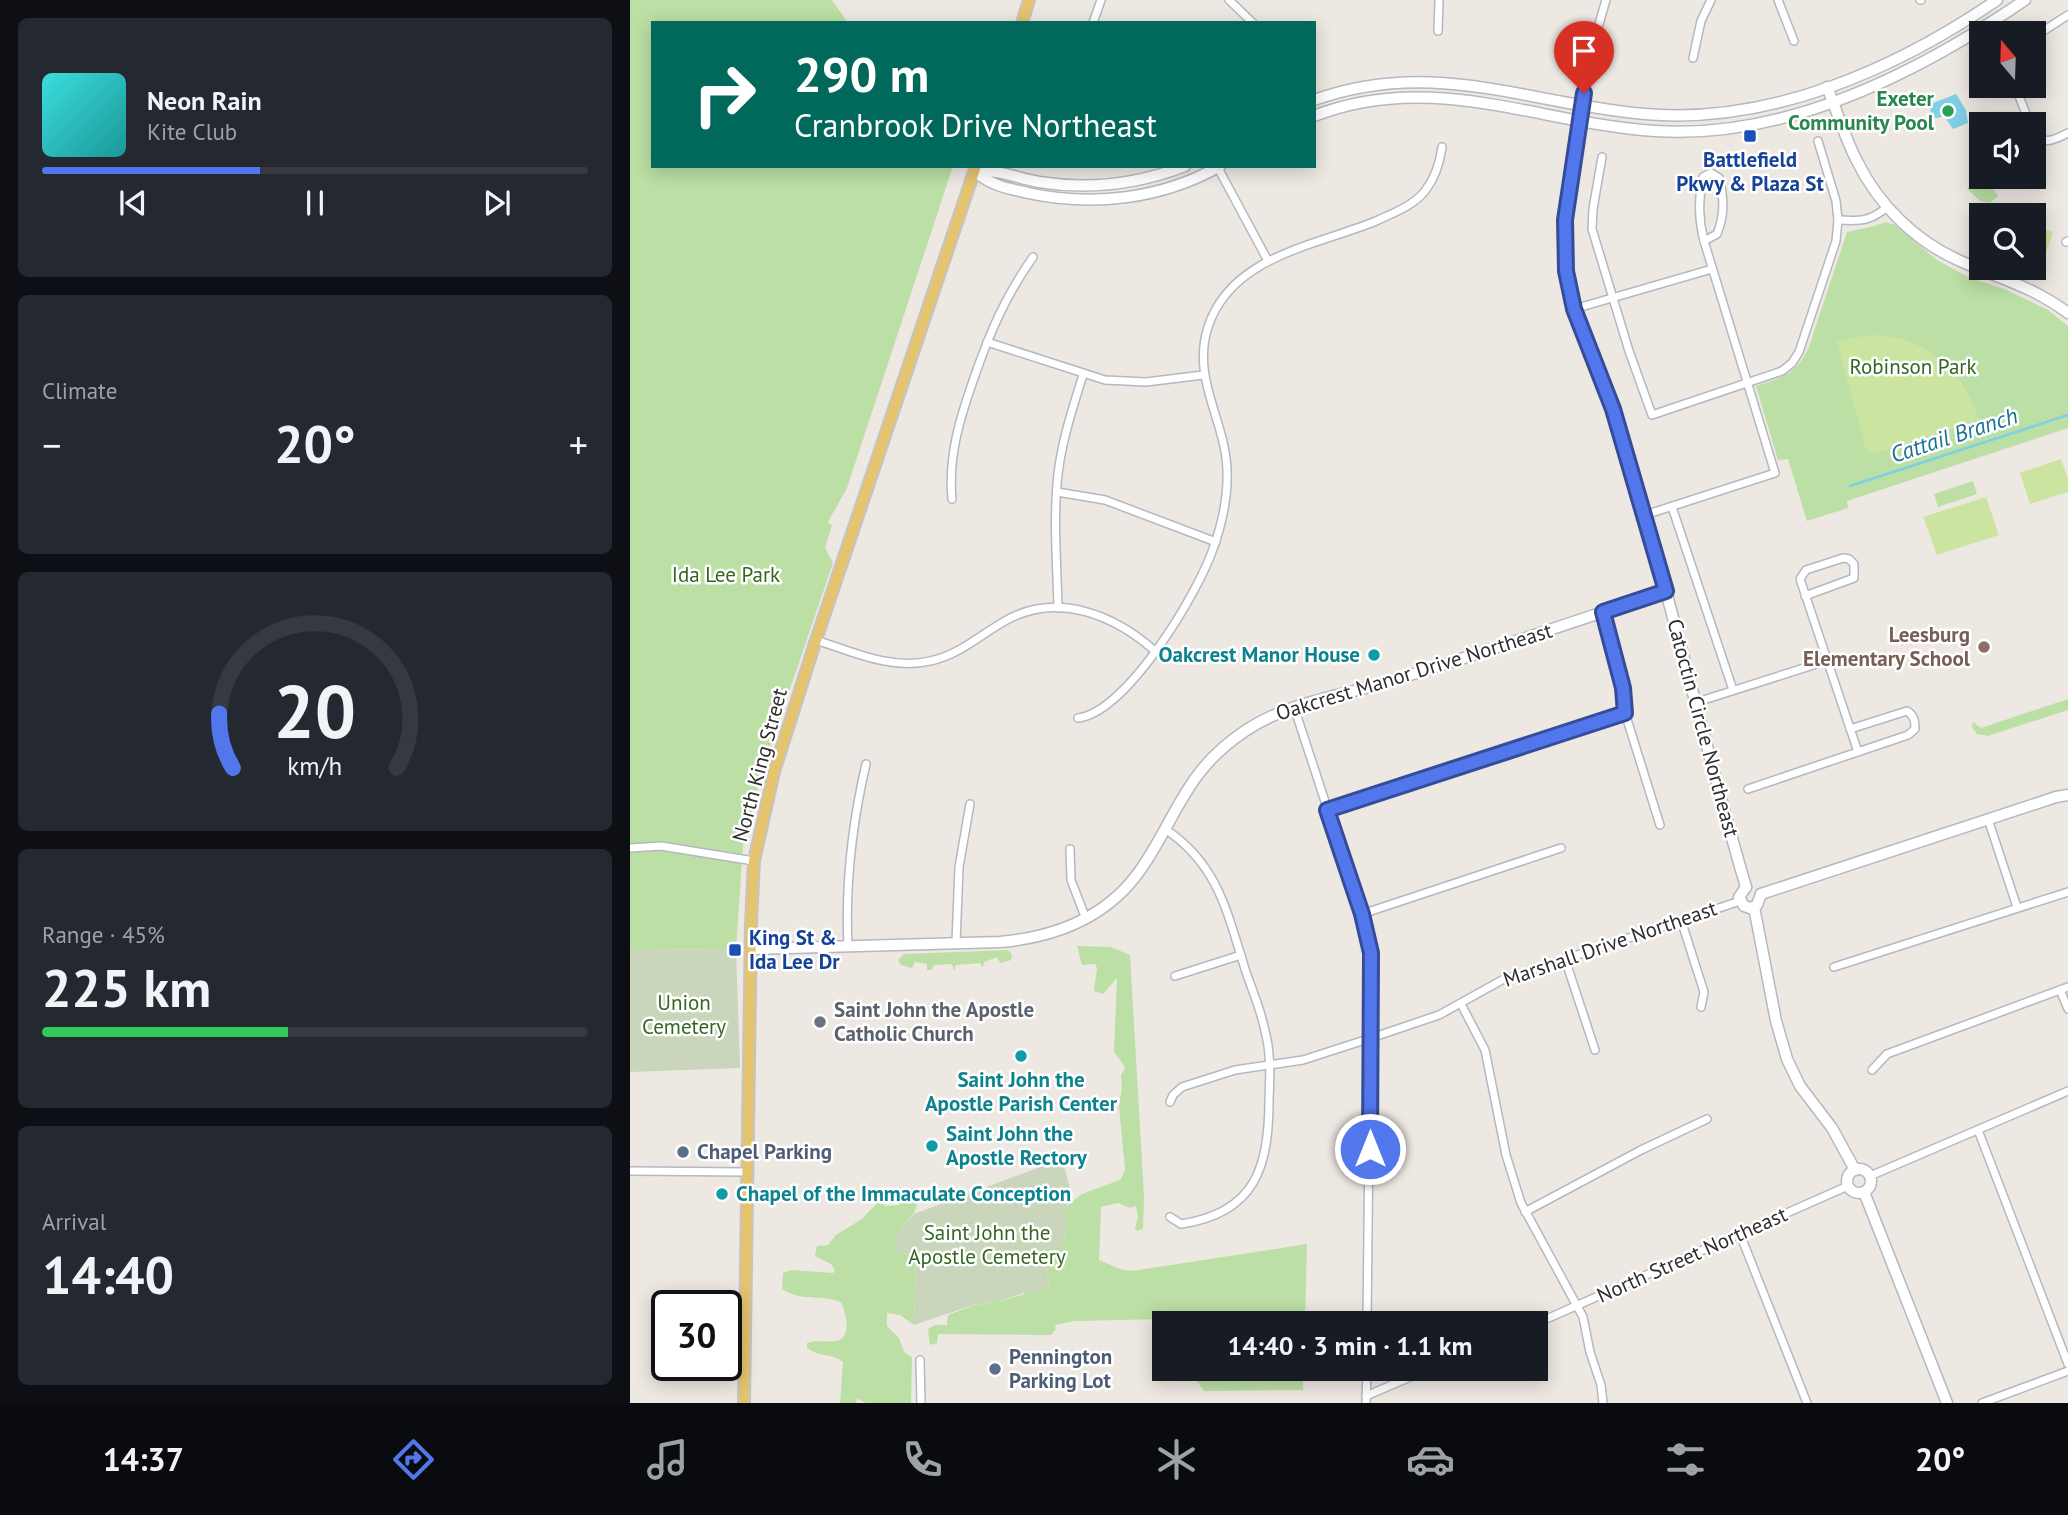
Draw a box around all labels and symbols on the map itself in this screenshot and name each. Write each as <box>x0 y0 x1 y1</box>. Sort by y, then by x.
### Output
pin <box>1554 21 1614 93</box>
north arrow <box>1969 21 2046 98</box>
place label: Exeter Community Pool <box>1788 85 1935 136</box>
marker: Exeter Community Pool <box>1940 103 1956 119</box>
marker: Battlefield Pkwy & Plaza St <box>1742 128 1758 144</box>
place label: Battlefield Pkwy & Plaza St <box>1676 146 1824 197</box>
park label: Robinson Park <box>1849 353 1977 380</box>
water label: Cattail Branch <box>1887 400 2021 469</box>
park label: Ida Lee Park <box>672 561 780 588</box>
street label: Catoctin Circle Northeast <box>1661 616 1746 840</box>
street label: Oakcrest Manor Drive Northeast <box>1272 617 1555 726</box>
place label: Leesburg Elementary School <box>1803 621 1971 672</box>
marker: Leesburg Elementary School <box>1976 639 1992 655</box>
place label: Oakcrest Manor House <box>1158 641 1360 668</box>
marker: Oakcrest Manor House <box>1366 647 1382 663</box>
street label: North King Street <box>726 685 793 845</box>
street label: Marshall Drive Northeast <box>1499 894 1720 993</box>
place label: King St & Ida Lee Dr <box>749 924 840 975</box>
marker: King St & Ida Lee Dr <box>727 942 743 958</box>
park label: Union Cemetery <box>642 989 726 1040</box>
place label: Saint John the Apostle Catholic Church <box>834 996 1034 1047</box>
marker: Saint John the Apostle Catholic Church <box>812 1014 828 1030</box>
marker: Saint John the Apostle Parish Center <box>1013 1048 1029 1064</box>
place label: Saint John the Apostle Parish Center <box>925 1066 1118 1117</box>
position arrow <box>1333 1112 1407 1186</box>
place label: Saint John the Apostle Rectory <box>946 1120 1088 1171</box>
place label: Chapel Parking <box>697 1138 832 1165</box>
marker: Saint John the Apostle Rectory <box>924 1138 940 1154</box>
marker: Chapel Parking <box>675 1144 691 1160</box>
place label: Chapel of the Immaculate Conception <box>736 1180 1071 1207</box>
marker: Chapel of the Immaculate Conception <box>714 1186 730 1202</box>
street label: North Street Northeast <box>1592 1200 1791 1309</box>
park label: Saint John the Apostle Cemetery <box>908 1219 1066 1270</box>
speed limit sign: 30 <box>651 1290 742 1381</box>
place label: Pennington Parking Lot <box>1009 1343 1112 1394</box>
marker: Pennington Parking Lot <box>987 1361 1003 1377</box>

